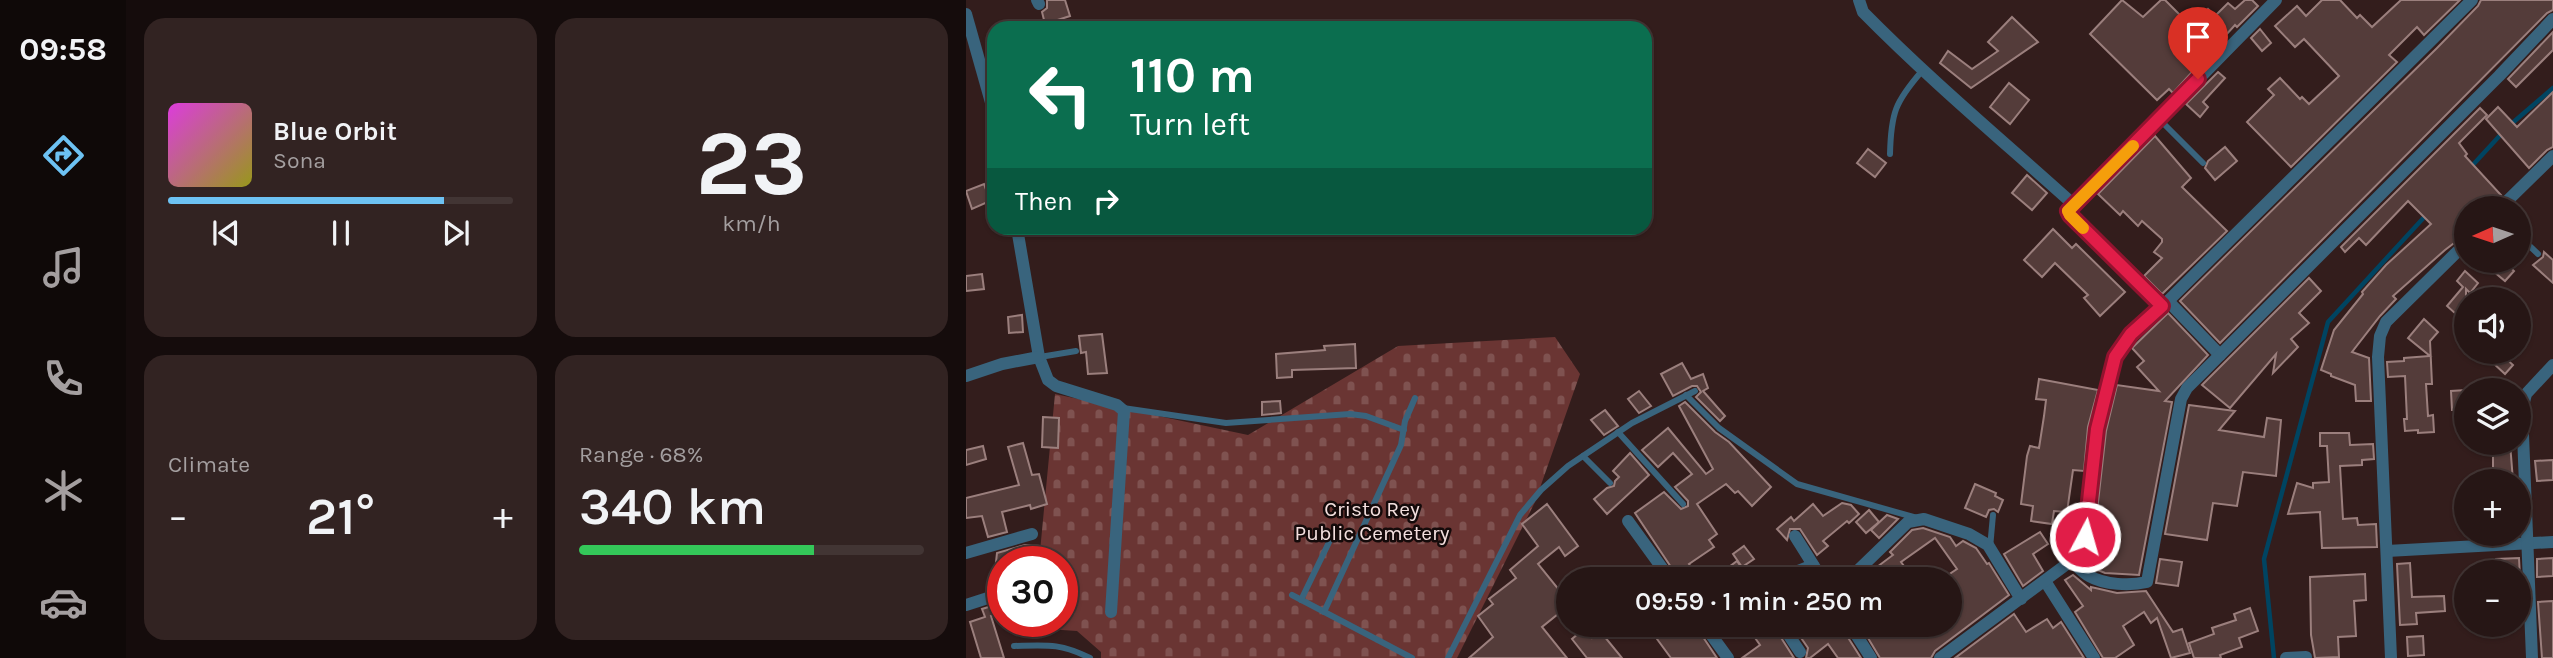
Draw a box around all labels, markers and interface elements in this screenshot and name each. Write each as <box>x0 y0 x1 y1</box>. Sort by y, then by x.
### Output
pin <box>2168 7 2228 79</box>
icon: arrive <box>2179 18 2217 56</box>
text: 09:58 <box>19 31 107 68</box>
text: 110 m <box>1130 47 1255 104</box>
icon: left <box>1015 49 1106 140</box>
text: Turn left <box>1130 106 1250 143</box>
text: 23 <box>696 111 807 217</box>
text: Blue Orbit <box>273 116 397 147</box>
icon: directions <box>39 131 88 180</box>
text: Sona <box>273 147 326 174</box>
icon: right <box>1087 182 1125 220</box>
text: Then <box>1015 186 1073 217</box>
north arrow <box>2454 196 2530 273</box>
map controls <box>2454 196 2531 637</box>
text: km/h <box>722 210 781 237</box>
icon: previous <box>207 214 245 252</box>
icon: pause <box>322 214 360 252</box>
icon: next <box>437 214 475 252</box>
icon: music <box>39 243 88 292</box>
button: sound <box>2454 287 2531 364</box>
icon: phone <box>39 354 88 403</box>
button: layers <box>2454 378 2531 455</box>
text: Range · 68% <box>579 441 703 468</box>
text: Climate <box>168 451 250 478</box>
icon: climate <box>39 466 88 515</box>
button: + <box>2454 469 2531 546</box>
text: 340 km <box>579 476 766 537</box>
text: 21° <box>306 486 375 547</box>
text: − <box>168 494 188 539</box>
text: + <box>493 494 513 539</box>
park label: Cristo Rey Public Cemetery <box>1295 497 1450 545</box>
position arrow <box>2048 500 2122 574</box>
speed limit sign: 30 <box>987 546 1078 637</box>
button: − <box>2454 560 2531 637</box>
icon: car <box>39 578 88 627</box>
text: 09:59 · 1 min · 250 m <box>1635 586 1883 617</box>

